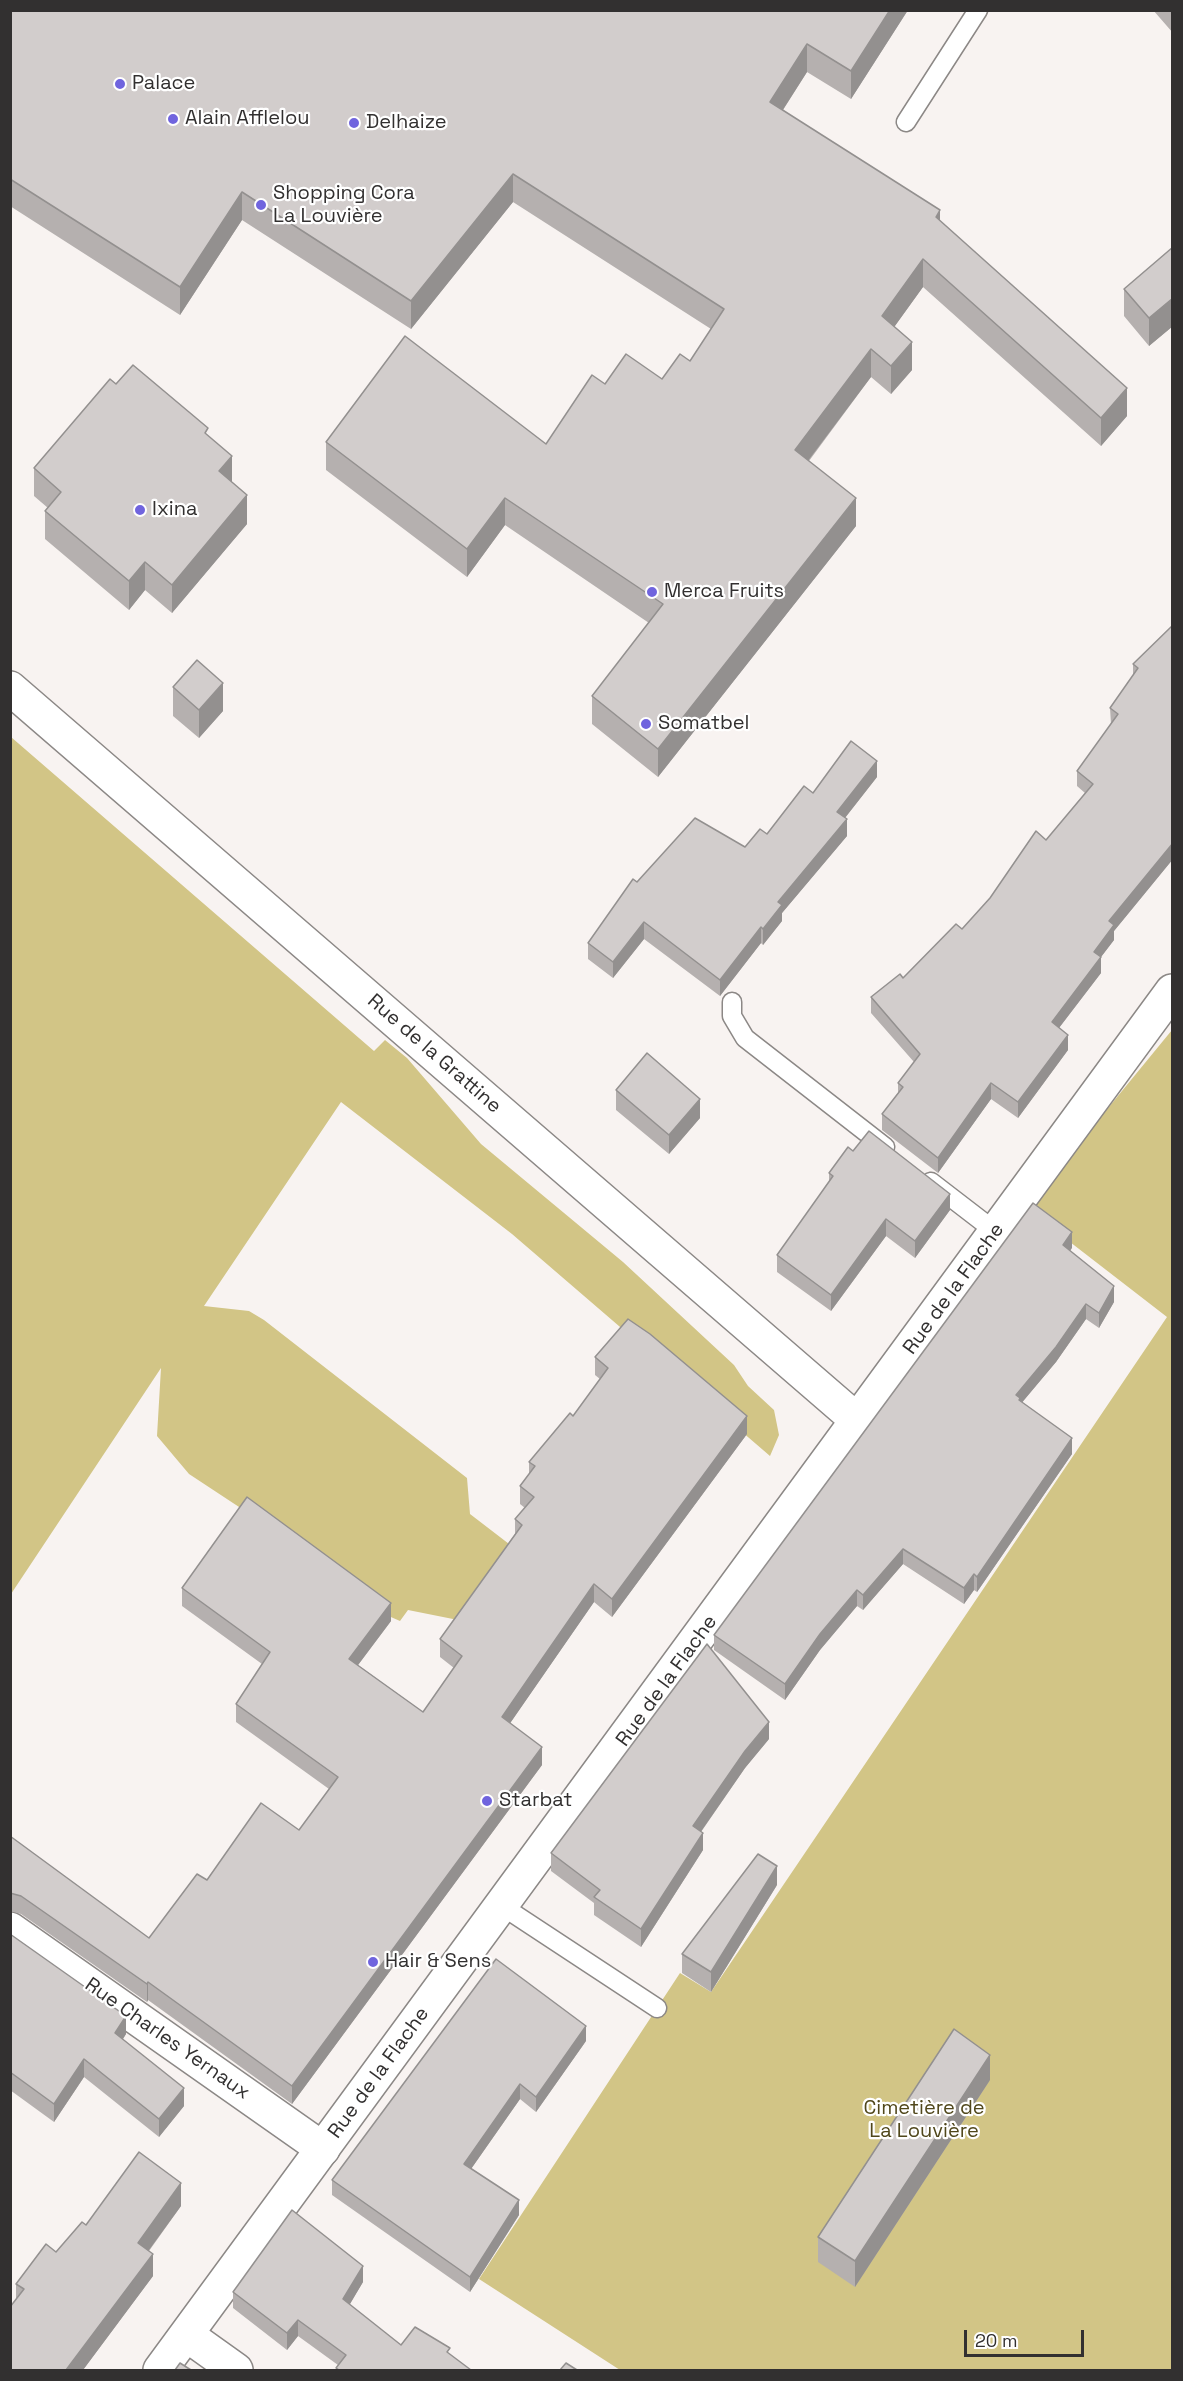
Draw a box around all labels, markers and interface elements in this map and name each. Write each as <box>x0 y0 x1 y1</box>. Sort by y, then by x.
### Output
place label: Palace <box>132 72 195 96</box>
marker: Palace <box>113 77 127 91</box>
place label: Alain Afflelou <box>185 107 310 131</box>
place label: Delhaize <box>366 111 447 135</box>
marker: Alain Afflelou <box>166 112 180 126</box>
marker: Delhaize <box>347 116 361 130</box>
place label: Shopping Cora La Louvière <box>273 182 415 229</box>
marker: Shopping Cora La Louvière <box>254 198 268 212</box>
place label: Ixina <box>152 498 197 522</box>
marker: Ixina <box>133 503 147 517</box>
place label: Merca Fruits <box>664 580 784 604</box>
marker: Merca Fruits <box>645 585 659 599</box>
place label: Somatbel <box>658 712 750 736</box>
marker: Somatbel <box>639 717 653 731</box>
street label: Rue de la Grattine <box>362 989 506 1119</box>
street label: Rue de la Flache <box>898 1219 1010 1359</box>
street label: Rue de la Flache <box>611 1611 723 1751</box>
place label: Starbat <box>499 1789 572 1813</box>
marker: Starbat <box>480 1794 494 1808</box>
place label: Hair & Sens <box>385 1950 491 1974</box>
marker: Hair & Sens <box>366 1955 380 1969</box>
street label: Rue Charles Yernaux <box>80 1973 254 2105</box>
street label: Rue de la Flache <box>323 2003 435 2143</box>
park label: Cimetière de La Louvière <box>863 2097 985 2144</box>
scale bar <box>967 2318 1087 2356</box>
text: 20 m <box>975 2329 1018 2352</box>

